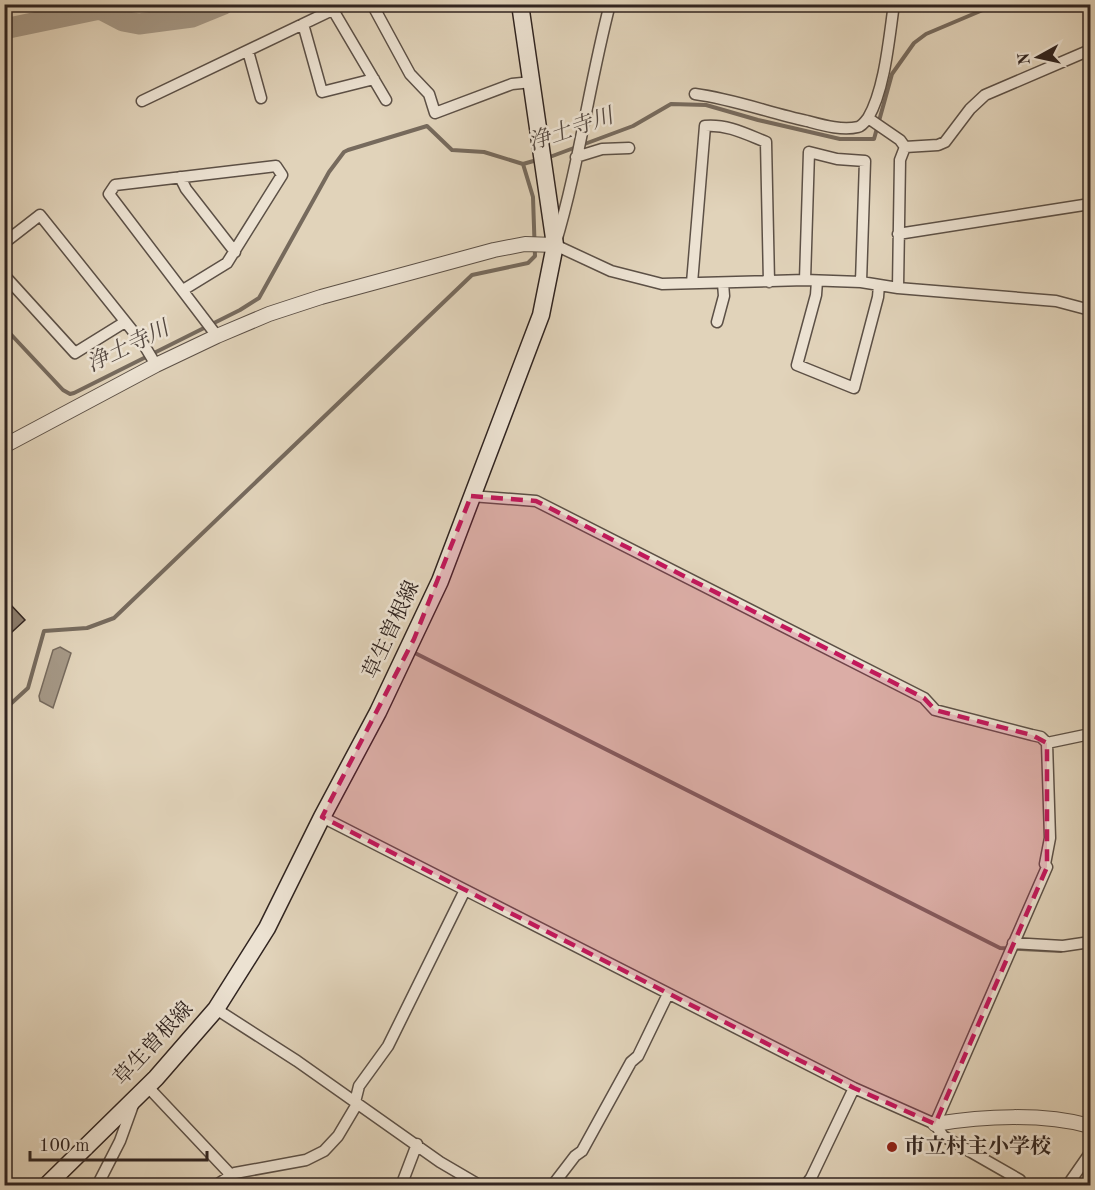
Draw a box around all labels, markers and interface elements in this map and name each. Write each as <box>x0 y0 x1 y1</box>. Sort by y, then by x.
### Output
north arrow <box>1008 27 1068 87</box>
text: N <box>1016 51 1034 66</box>
water label: 浄土寺川 <box>525 103 618 155</box>
water label: 浄土寺川 <box>83 315 174 376</box>
street label: 草生曽根線 <box>358 577 424 682</box>
street label: 草生曽根線 <box>109 997 197 1090</box>
scale bar <box>30 1124 207 1162</box>
place label: 市立村主小学校 <box>904 1134 1051 1158</box>
text: 100 m <box>39 1137 90 1155</box>
marker: 市立村主小学校 <box>885 1140 899 1154</box>

